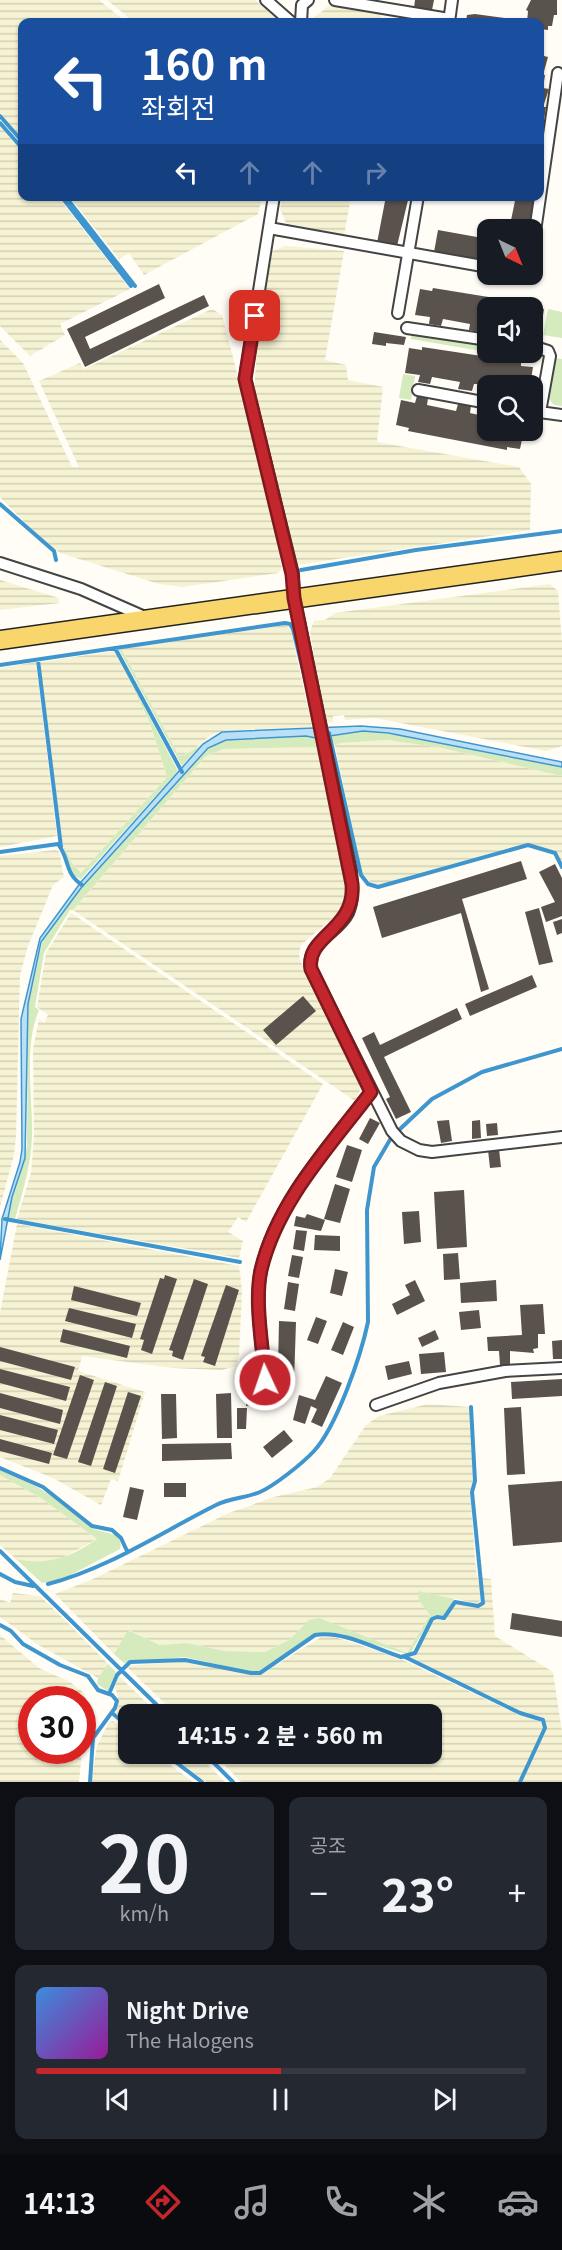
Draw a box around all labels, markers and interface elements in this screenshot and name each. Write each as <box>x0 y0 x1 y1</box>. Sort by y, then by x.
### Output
text: 160 m <box>141 31 268 92</box>
icon: left <box>42 42 120 120</box>
text: 좌회전 <box>141 87 216 126</box>
icon: left <box>170 156 203 189</box>
icon: ahead <box>233 156 266 189</box>
icon: ahead <box>296 156 329 189</box>
icon: right <box>359 156 392 189</box>
north arrow <box>477 219 543 285</box>
map controls <box>477 219 543 441</box>
pin <box>229 290 280 341</box>
button: sound <box>477 297 543 363</box>
icon: arrive <box>238 299 271 332</box>
button: search <box>477 375 543 441</box>
position arrow <box>233 1348 297 1412</box>
speed limit sign: 30 <box>18 1686 96 1764</box>
text: 14:15 · 2 분 · 560 m <box>177 1718 383 1750</box>
text: 20 <box>98 1803 190 1915</box>
text: 공조 <box>310 1830 346 1859</box>
text: 23° <box>382 1860 454 1925</box>
text: − <box>310 1868 328 1916</box>
text: + <box>508 1868 526 1916</box>
text: km/h <box>119 1898 169 1927</box>
text: Night Drive <box>126 1993 249 2025</box>
text: The Halogens <box>126 2025 254 2054</box>
icon: previous <box>101 2083 134 2116</box>
icon: pause <box>264 2083 297 2116</box>
icon: next <box>428 2083 461 2116</box>
icon: directions <box>142 2181 184 2223</box>
icon: music <box>231 2181 273 2223</box>
icon: phone <box>320 2181 362 2223</box>
icon: climate <box>408 2181 450 2223</box>
icon: car <box>497 2181 539 2223</box>
text: 14:13 <box>23 2183 96 2222</box>

